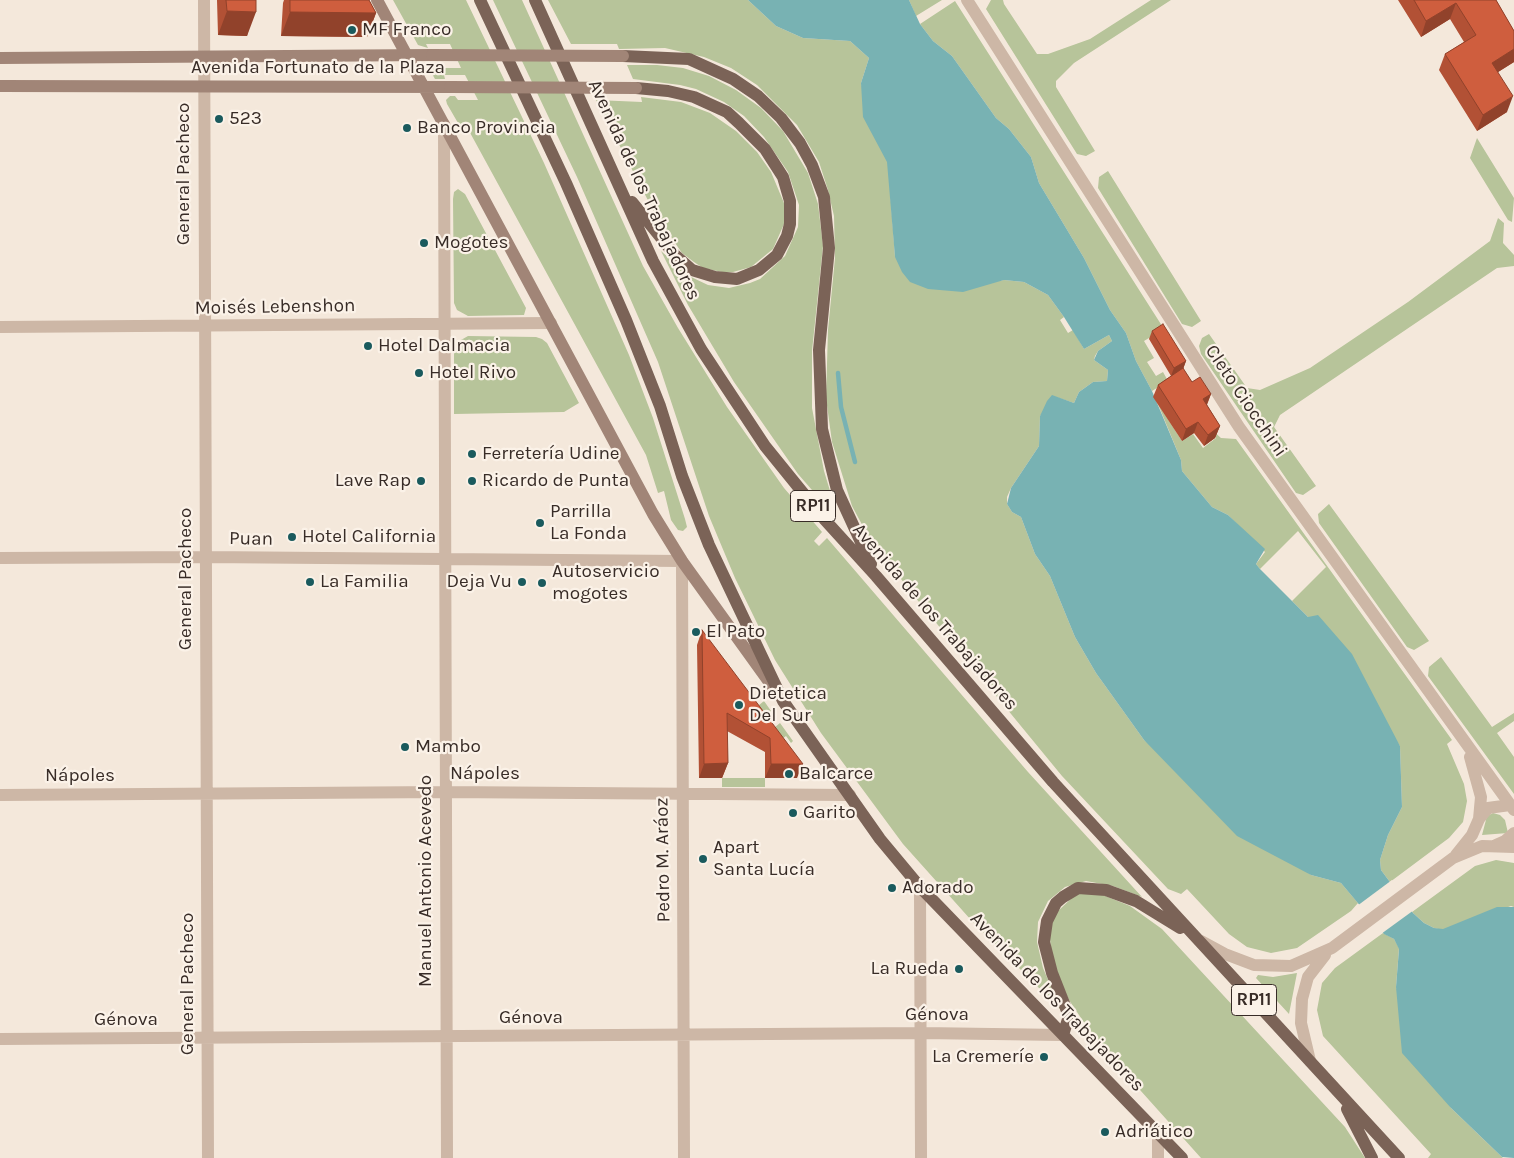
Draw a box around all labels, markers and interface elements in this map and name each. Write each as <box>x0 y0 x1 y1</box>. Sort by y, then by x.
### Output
place label: MF Franco <box>362 19 451 41</box>
marker: MF Franco <box>346 24 358 36</box>
street label: Avenida Fortunato de la Plaza <box>191 57 445 79</box>
street label: Avenida de los Trabajadores <box>583 76 705 304</box>
street label: General Pacheco <box>173 103 195 245</box>
place label: 523 <box>229 108 262 130</box>
marker: 523 <box>213 113 225 125</box>
place label: Banco Provincia <box>417 117 556 139</box>
marker: Banco Provincia <box>401 122 413 134</box>
place label: Mogotes <box>434 232 508 254</box>
marker: Mogotes <box>418 237 430 249</box>
street label: Moisés Lebenshon <box>194 294 356 320</box>
place label: Hotel Dalmacia <box>378 335 510 357</box>
marker: Hotel Dalmacia <box>362 340 374 352</box>
street label: Cleto Ciocchini <box>1200 341 1292 461</box>
place label: Hotel Rivo <box>429 362 516 384</box>
marker: Hotel Rivo <box>413 367 425 379</box>
place label: Ferretería Udine <box>482 443 620 465</box>
marker: Ferretería Udine <box>466 448 478 460</box>
place label: Lave Rap <box>335 470 411 492</box>
place label: Ricardo de Punta <box>482 470 629 492</box>
marker: Lave Rap <box>415 475 427 487</box>
marker: Ricardo de Punta <box>466 475 478 487</box>
road number: RP11 <box>790 491 836 522</box>
place label: Parrilla La Fonda <box>550 501 627 545</box>
street label: General Pacheco <box>175 508 197 650</box>
marker: Parrilla La Fonda <box>534 517 546 529</box>
street label: Avenida de los Trabajadores <box>847 519 1023 715</box>
place label: Hotel California <box>302 526 436 548</box>
street label: Puan <box>229 527 273 551</box>
marker: Hotel California <box>286 531 298 543</box>
place label: Autoservicio mogotes <box>552 561 660 605</box>
place label: La Familia <box>320 571 409 593</box>
place label: Deja Vu <box>447 571 512 593</box>
marker: La Familia <box>304 576 316 588</box>
marker: Deja Vu <box>516 576 528 588</box>
marker: Autoservicio mogotes <box>536 577 548 589</box>
place label: El Pato <box>706 621 765 643</box>
marker: El Pato <box>690 626 702 638</box>
place label: Dietetica Del Sur <box>749 683 827 727</box>
marker: Dietetica Del Sur <box>733 699 745 711</box>
place label: Mambo <box>415 736 481 758</box>
marker: Mambo <box>399 741 411 753</box>
street label: Nápoles <box>450 763 520 785</box>
place label: Balcarce <box>799 763 873 785</box>
street label: Nápoles <box>45 765 115 787</box>
marker: Balcarce <box>783 768 795 780</box>
street label: Manuel Antonio Acevedo <box>415 775 437 987</box>
street label: Pedro M. Aráoz <box>651 797 675 923</box>
place label: Garito <box>803 802 856 824</box>
marker: Garito <box>787 807 799 819</box>
place label: Apart Santa Lucía <box>713 837 815 881</box>
marker: Apart Santa Lucía <box>697 853 709 865</box>
place label: Adorado <box>902 877 974 899</box>
marker: Adorado <box>886 882 898 894</box>
street label: Avenida de los Trabajadores <box>965 908 1149 1096</box>
street label: General Pacheco <box>177 913 199 1055</box>
place label: La Rueda <box>871 958 949 980</box>
marker: La Rueda <box>953 963 965 975</box>
road number: RP11 <box>1232 984 1276 1016</box>
street label: Génova <box>905 1004 969 1026</box>
street label: Génova <box>499 1007 563 1029</box>
street label: Génova <box>94 1009 158 1031</box>
place label: La Cremeríe <box>932 1046 1034 1068</box>
marker: La Cremeríe <box>1038 1051 1050 1063</box>
place label: Adriático <box>1115 1121 1193 1143</box>
marker: Adriático <box>1099 1126 1111 1138</box>

